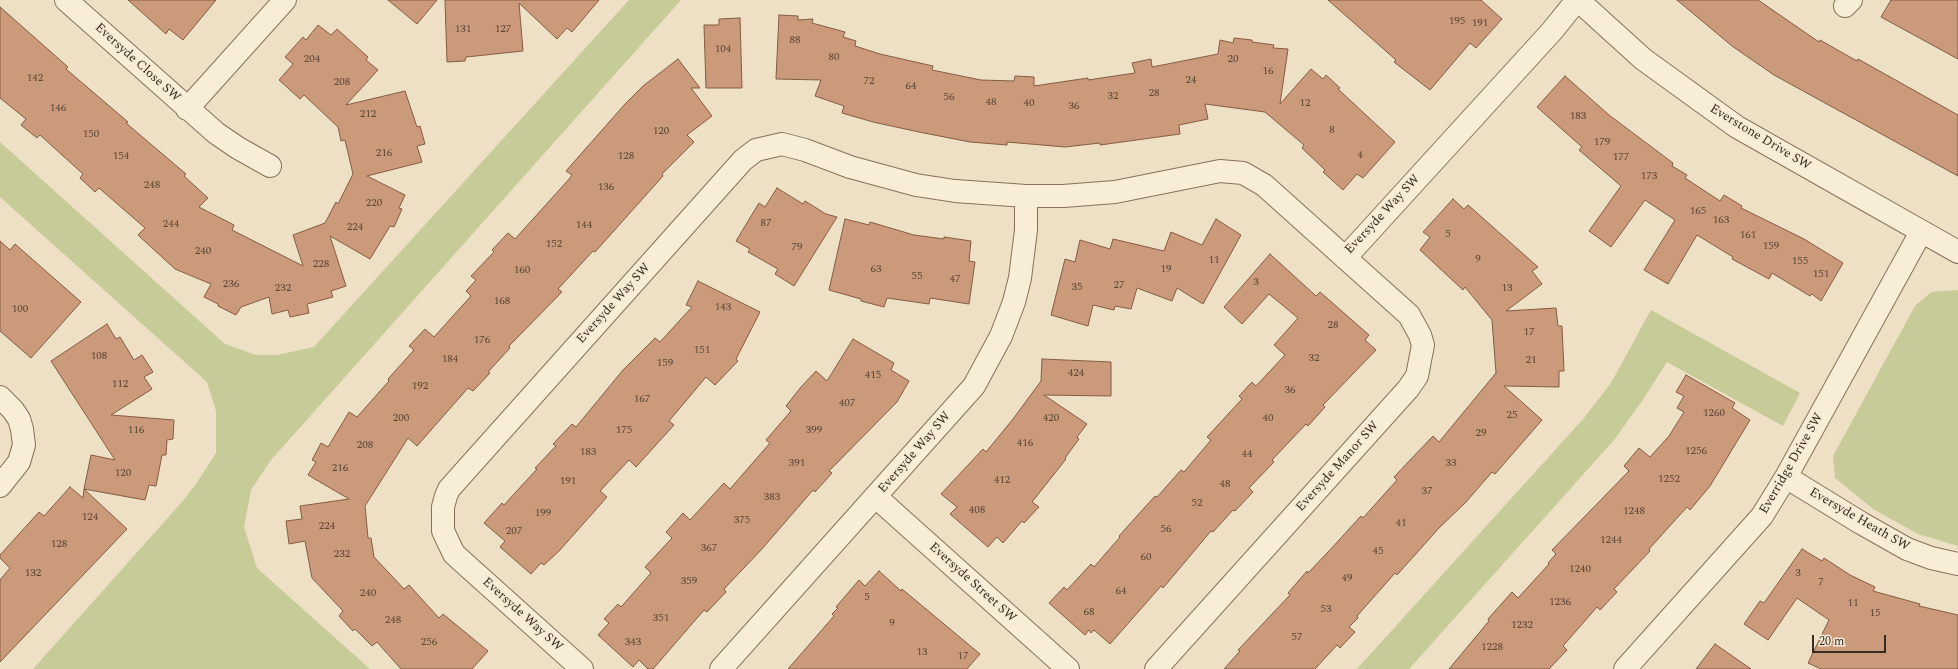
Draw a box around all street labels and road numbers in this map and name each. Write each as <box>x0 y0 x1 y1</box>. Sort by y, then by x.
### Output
street label: Eversyde Close SW <box>91 20 183 106</box>
street label: Everstone Drive SW <box>1707 102 1813 174</box>
street label: Eversyde Way SW <box>1342 172 1424 258</box>
street label: Eversyde Way SW <box>574 261 654 347</box>
street label: Eversyde Way SW <box>875 409 955 497</box>
street label: Everridge Drive SW <box>1757 411 1827 517</box>
street label: Eversyde Manor SW <box>1293 419 1383 515</box>
street label: Eversyde Heath SW <box>1806 485 1912 555</box>
street label: Eversyde Street SW <box>925 540 1019 626</box>
street label: Eversyde Way SW <box>479 575 565 655</box>

